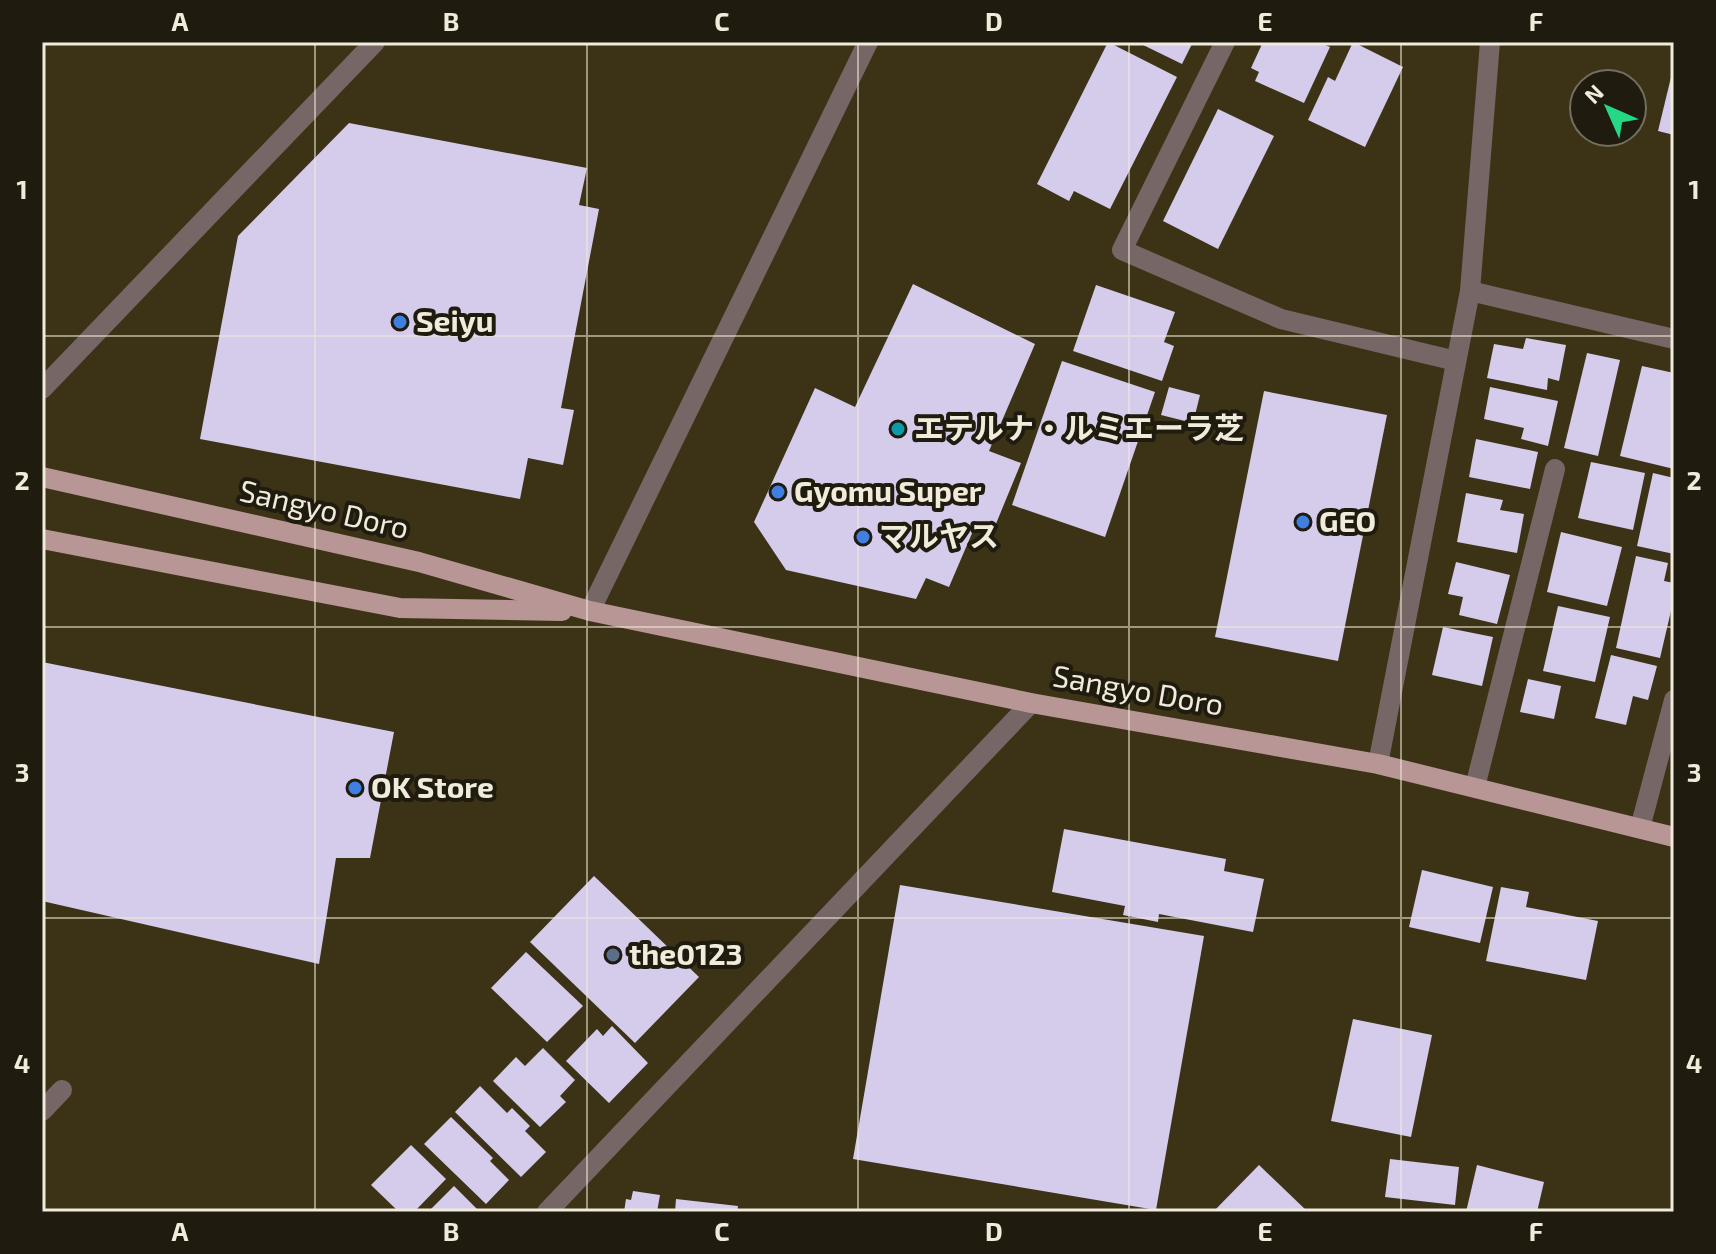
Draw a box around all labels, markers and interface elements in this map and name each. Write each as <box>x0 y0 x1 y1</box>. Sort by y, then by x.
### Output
text: A <box>172 5 189 36</box>
text: B <box>443 5 459 36</box>
text: C <box>714 5 730 36</box>
text: D <box>985 5 1003 36</box>
text: E <box>1257 5 1273 36</box>
text: F <box>1529 5 1543 36</box>
north arrow <box>1568 68 1648 148</box>
text: N <box>1578 78 1608 108</box>
text: 1 <box>16 173 28 204</box>
text: 1 <box>1688 173 1700 204</box>
place label: Seiyu <box>416 302 494 339</box>
marker: Seiyu <box>391 313 409 331</box>
place label: エテルナ・ルミエーラ芝 <box>914 409 1244 445</box>
marker: エテルナ・ルミエーラ芝 <box>889 420 907 438</box>
text: 2 <box>14 464 30 495</box>
text: 2 <box>1686 464 1702 495</box>
street label: Sangyo Doro <box>236 471 413 545</box>
place label: Gyomu Super <box>794 472 982 509</box>
marker: Gyomu Super <box>769 483 787 501</box>
place label: GEO <box>1319 502 1376 538</box>
marker: GEO <box>1294 513 1312 531</box>
place label: マルヤス <box>879 517 999 553</box>
marker: マルヤス <box>854 528 872 546</box>
street label: Sangyo Doro <box>1050 656 1226 722</box>
text: 3 <box>15 756 29 787</box>
text: 3 <box>1687 756 1701 787</box>
place label: OK Store <box>371 768 494 804</box>
marker: OK Store <box>346 779 364 797</box>
place label: the0123 <box>629 935 743 971</box>
marker: the0123 <box>604 946 622 964</box>
text: 4 <box>14 1047 30 1078</box>
text: 4 <box>1686 1047 1702 1078</box>
text: A <box>172 1215 189 1246</box>
text: B <box>443 1215 459 1246</box>
text: C <box>714 1215 730 1246</box>
text: D <box>985 1215 1003 1246</box>
text: E <box>1257 1215 1273 1246</box>
text: F <box>1529 1215 1543 1246</box>

